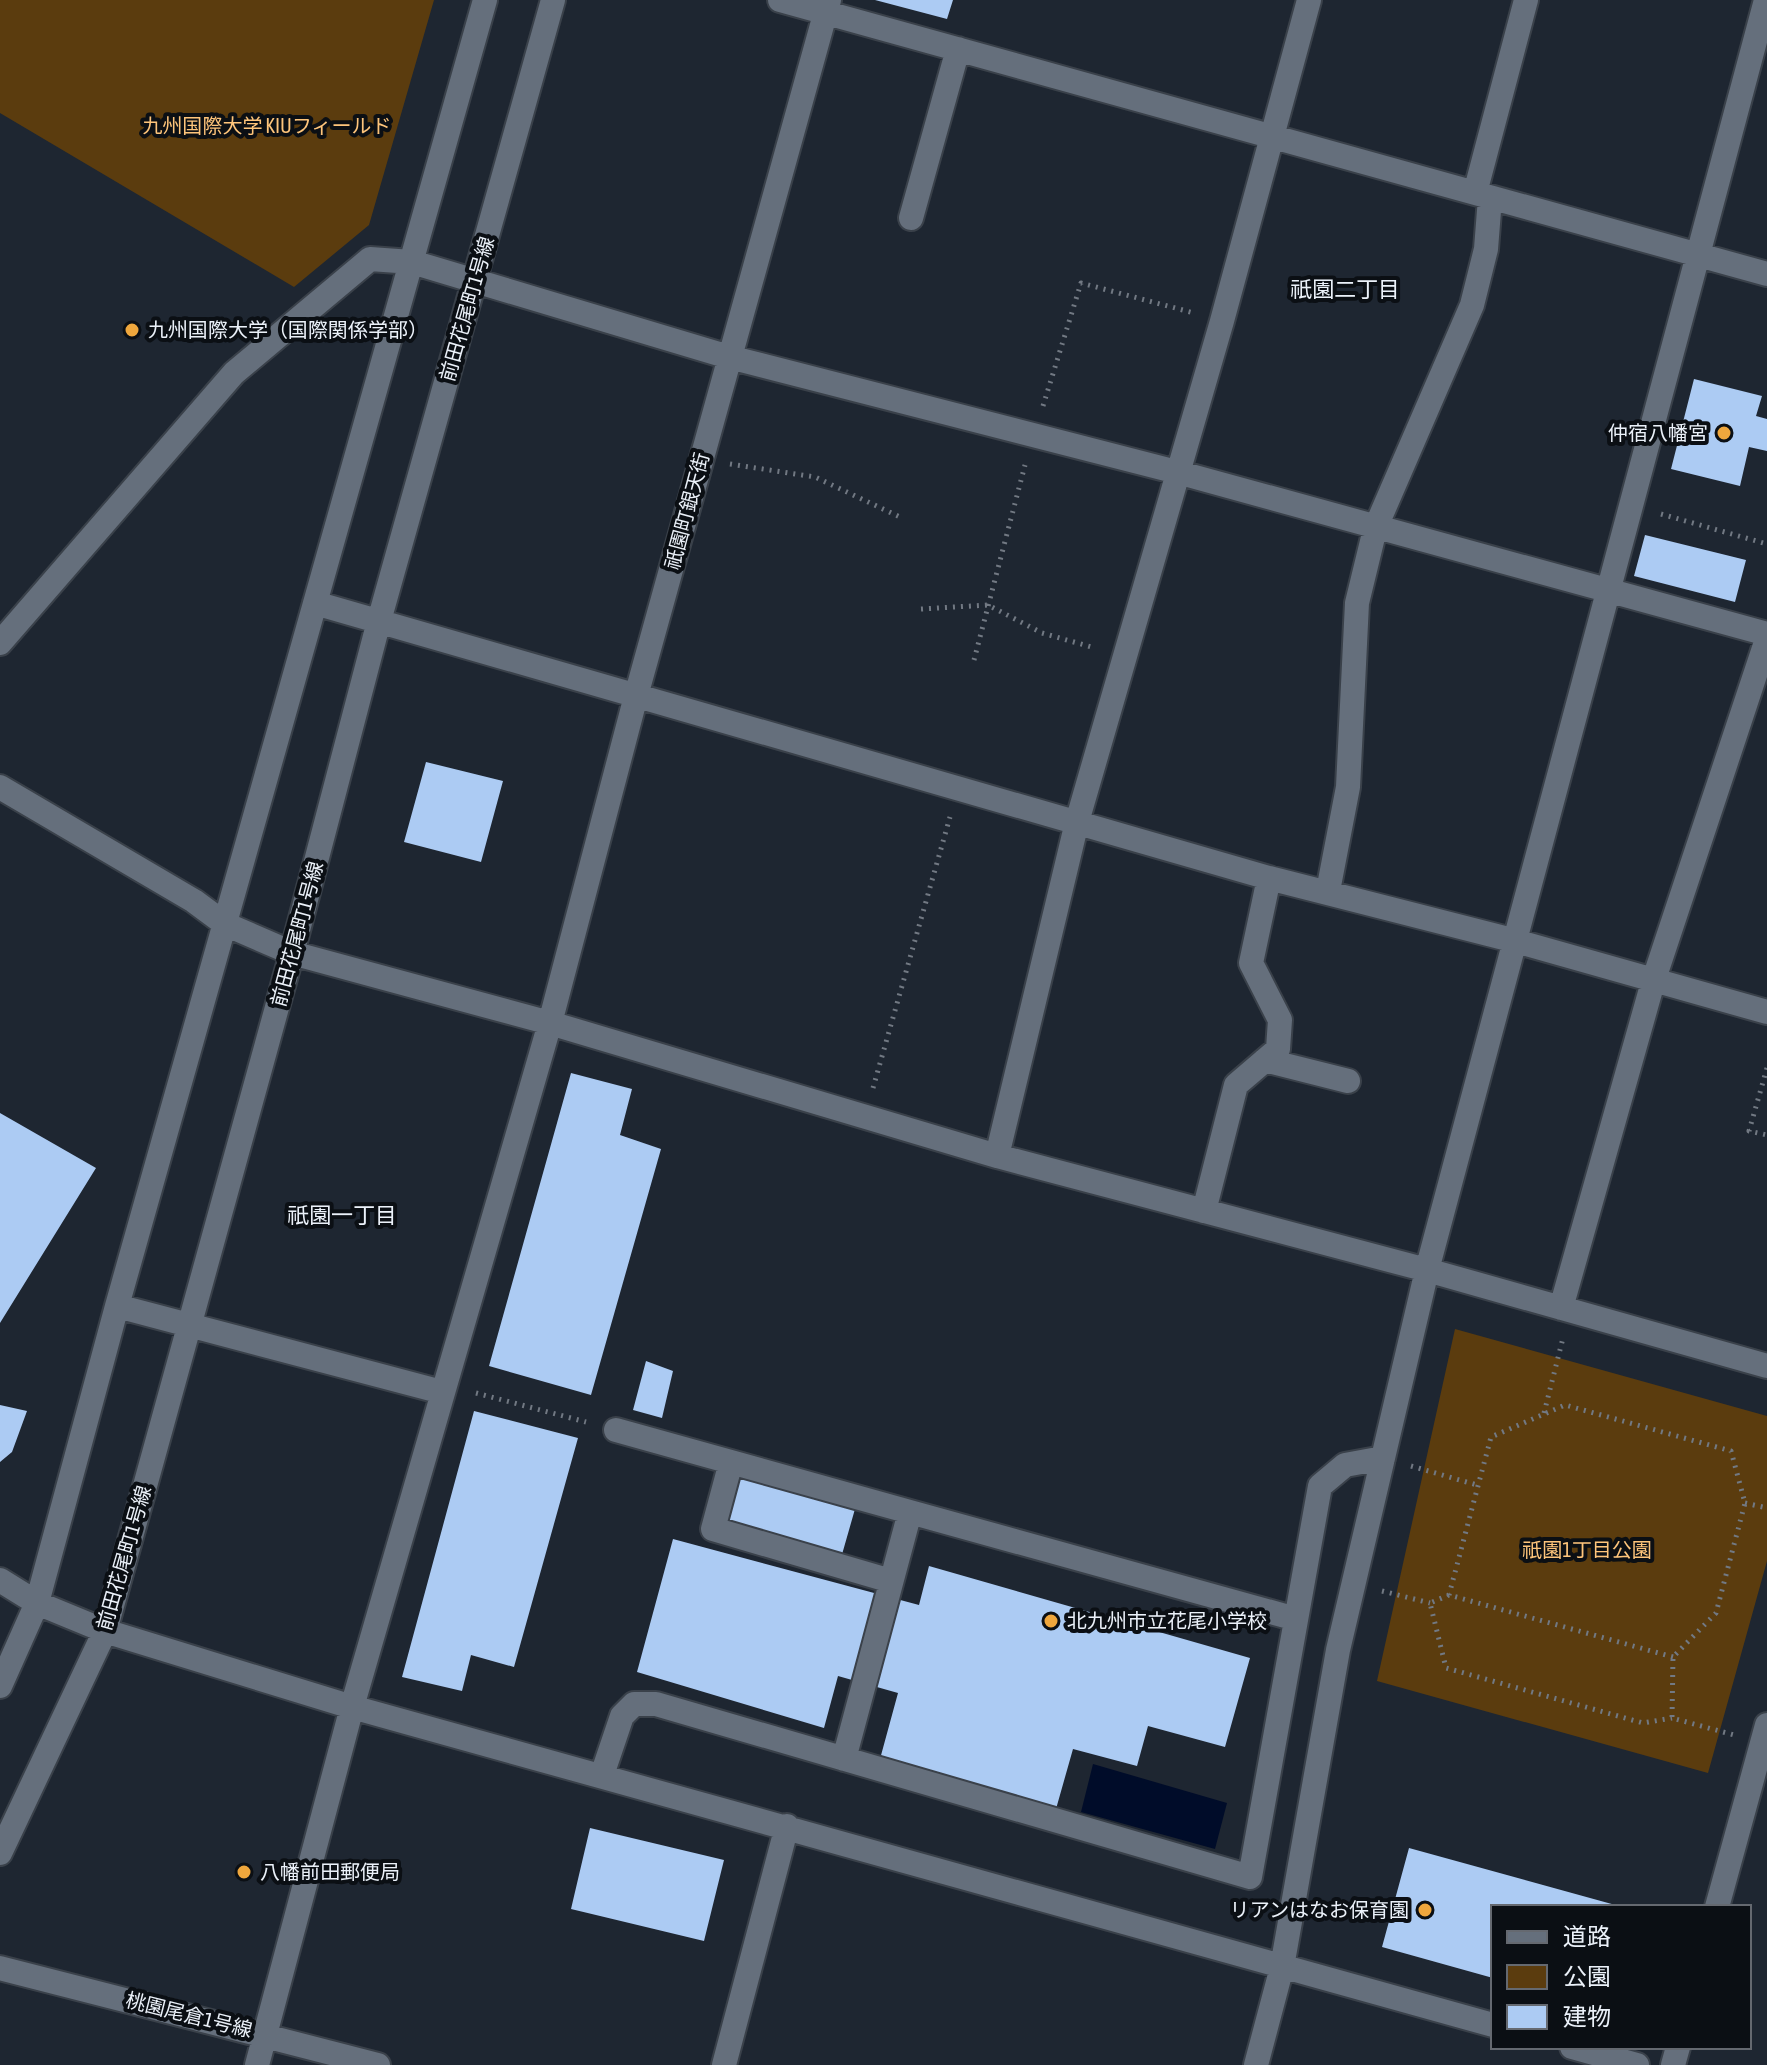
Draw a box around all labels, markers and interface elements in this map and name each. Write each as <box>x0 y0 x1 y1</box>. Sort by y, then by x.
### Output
park label: 九州国際大学 KIUフィールド <box>142 114 392 137</box>
street label: 前田花尾町1号線 <box>435 234 498 384</box>
district label: 祇園二丁目 <box>1290 276 1400 302</box>
place label: 九州国際大学（国際関係学部） <box>148 318 428 341</box>
marker: 九州国際大学（国際関係学部） <box>123 321 141 339</box>
place label: 仲宿八幡宮 <box>1608 421 1708 444</box>
marker: 仲宿八幡宮 <box>1715 424 1733 442</box>
street label: 祇園町銀天街 <box>660 450 713 572</box>
street label: 前田花尾町1号線 <box>266 859 327 1009</box>
district label: 祇園一丁目 <box>287 1202 397 1228</box>
street label: 前田花尾町1号線 <box>92 1483 155 1633</box>
park label: 祇園1丁目公園 <box>1522 1538 1652 1561</box>
place label: 北九州市立花尾小学校 <box>1067 1609 1267 1632</box>
marker: 北九州市立花尾小学校 <box>1042 1612 1060 1630</box>
place label: 八幡前田郵便局 <box>260 1860 400 1883</box>
marker: 八幡前田郵便局 <box>235 1863 253 1881</box>
place label: リアンはなお保育園 <box>1230 1898 1409 1921</box>
marker: リアンはなお保育園 <box>1416 1901 1434 1919</box>
legend <box>1491 1905 1751 2049</box>
text: 道路 <box>1563 1923 1611 1950</box>
text: 公園 <box>1563 1963 1611 1990</box>
street label: 桃園尾倉1号線 <box>124 1988 255 2041</box>
text: 建物 <box>1563 2003 1611 2030</box>

